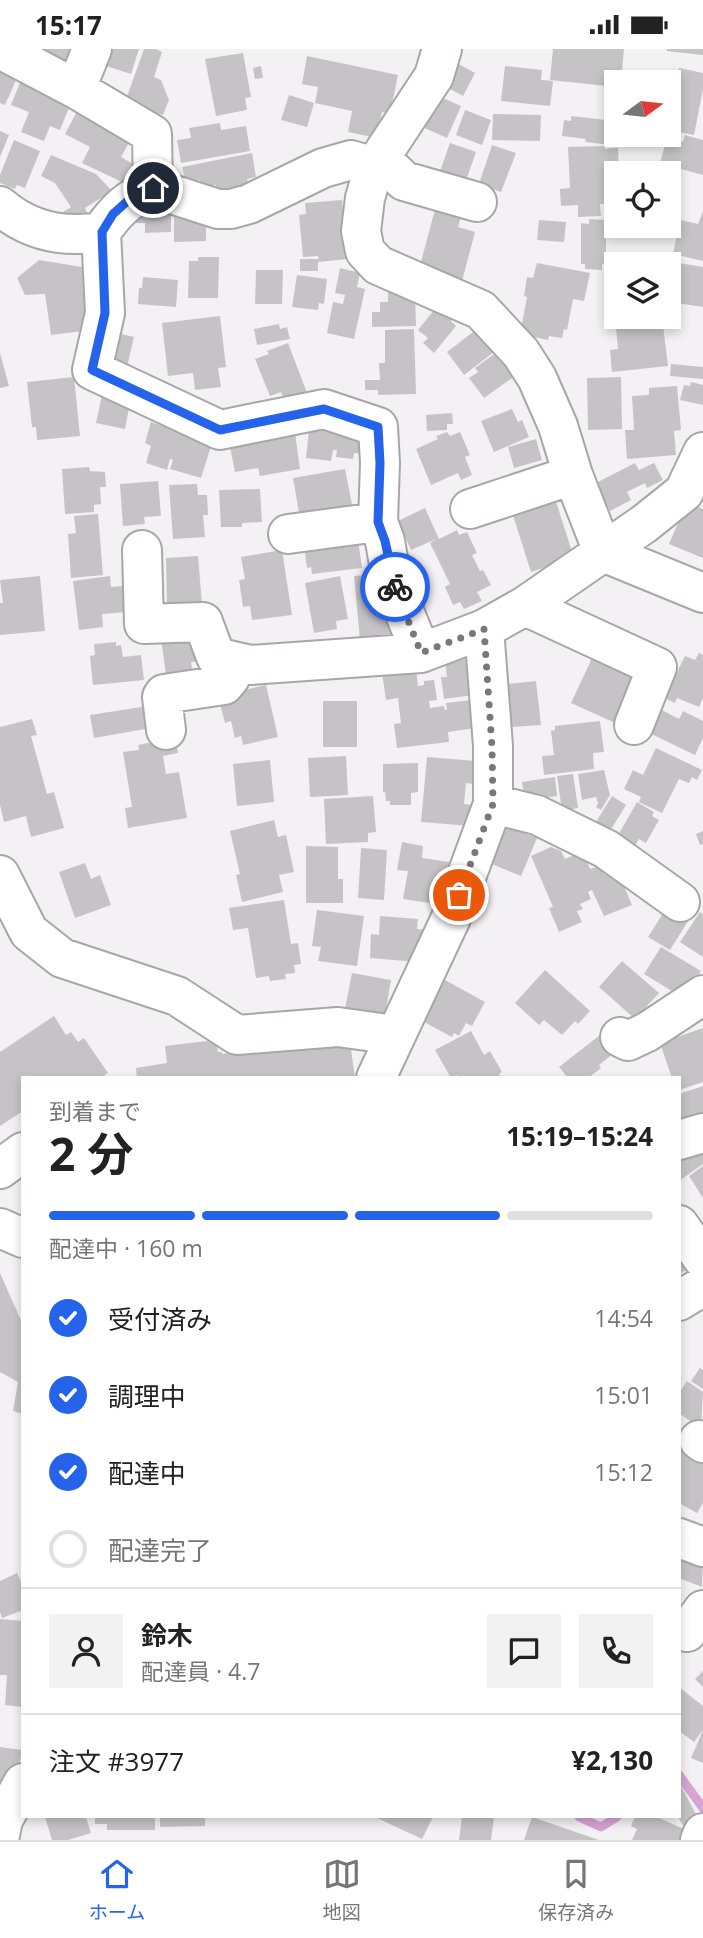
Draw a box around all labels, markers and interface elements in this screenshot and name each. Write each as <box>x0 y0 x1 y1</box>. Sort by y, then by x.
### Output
text: 15:17 <box>35 7 102 43</box>
north arrow <box>604 70 681 147</box>
map controls <box>604 70 681 329</box>
pin <box>123 158 183 218</box>
button: locate <box>604 161 681 238</box>
icon: home <box>134 169 172 207</box>
button: layers <box>604 252 681 329</box>
courier <box>360 552 430 622</box>
icon: bike <box>376 568 414 606</box>
pin <box>429 865 489 925</box>
icon: bag <box>440 876 478 914</box>
text: 到着まで <box>49 1095 141 1127</box>
text: 15:19–15:24 <box>506 1118 653 1154</box>
text: 2 分 <box>49 1122 133 1184</box>
text: 配達中 · 160 m <box>49 1232 203 1264</box>
icon: check <box>49 1299 87 1337</box>
text: 受付済み <box>108 1301 212 1337</box>
text: 14:54 <box>594 1302 653 1334</box>
icon: check <box>49 1376 87 1414</box>
text: 調理中 <box>108 1378 186 1414</box>
text: 15:01 <box>594 1379 653 1411</box>
icon: check <box>49 1453 87 1491</box>
text: 配達中 <box>108 1455 186 1491</box>
text: 15:12 <box>594 1456 653 1488</box>
text: 配達完了 <box>108 1532 212 1568</box>
button: person <box>49 1614 123 1688</box>
button: chat <box>487 1614 561 1688</box>
button: phone <box>579 1614 653 1688</box>
text: 鈴木 <box>141 1617 193 1653</box>
text: 配達員 · 4.7 <box>141 1655 260 1687</box>
text: ¥2,130 <box>571 1742 653 1778</box>
text: 注文 #3977 <box>49 1743 184 1779</box>
tab: ホーム <box>89 1855 145 1925</box>
tab: 地図 <box>323 1855 361 1925</box>
tab: 保存済み <box>538 1855 614 1925</box>

